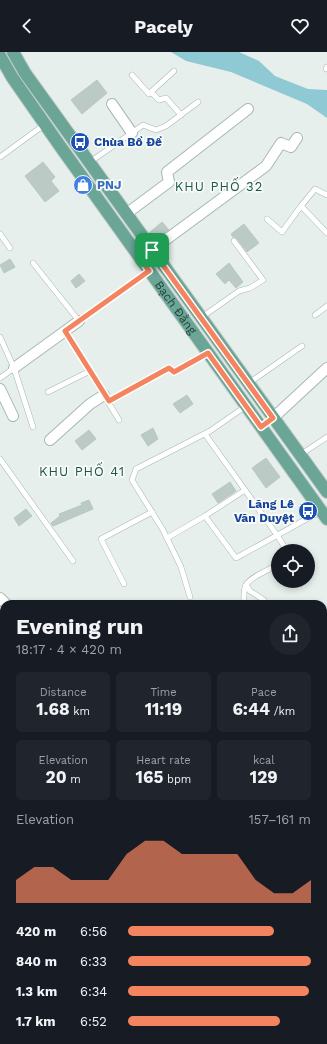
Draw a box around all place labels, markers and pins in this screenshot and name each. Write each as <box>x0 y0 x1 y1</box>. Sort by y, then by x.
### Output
bus stop icon: Chùa Bồ Đề <box>69 131 91 153</box>
place label: Chùa Bồ Đề <box>94 135 162 149</box>
shop icon: PNJ <box>72 174 94 196</box>
place label: PNJ <box>97 178 121 192</box>
pin <box>135 233 169 267</box>
place label: Lăng Lê Văn Duyệt <box>234 497 295 525</box>
bus stop icon: Lăng Lê Văn Duyệt <box>297 500 319 522</box>

